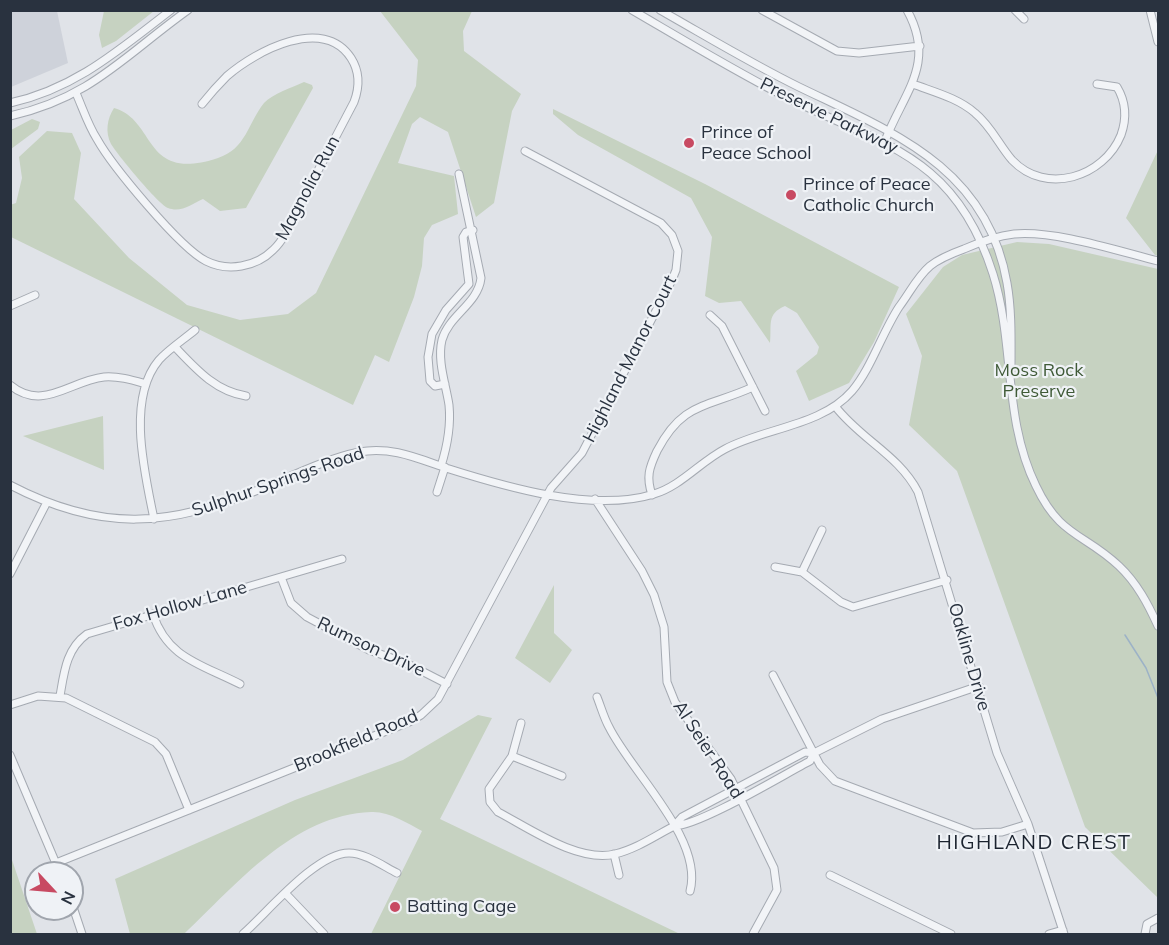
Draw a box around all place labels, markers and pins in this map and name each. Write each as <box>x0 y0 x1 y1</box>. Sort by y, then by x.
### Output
place label: Prince of Peace School <box>701 122 812 164</box>
marker: Prince of Peace School <box>682 136 696 150</box>
place label: Prince of Peace Catholic Church <box>803 174 934 216</box>
marker: Prince of Peace Catholic Church <box>784 188 798 202</box>
place label: Batting Cage <box>407 896 516 918</box>
marker: Batting Cage <box>388 900 402 914</box>

